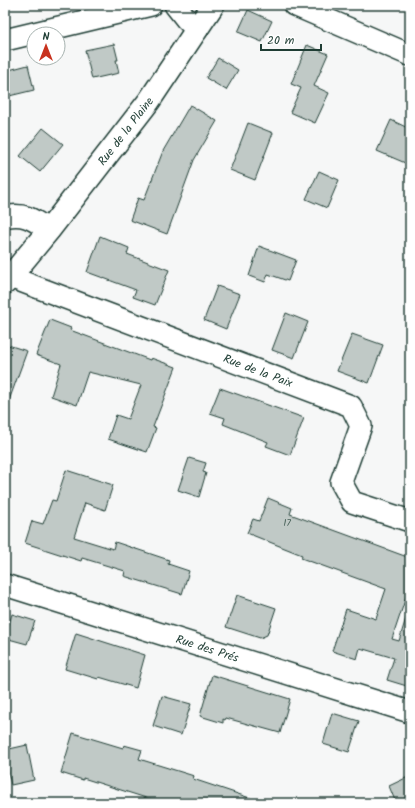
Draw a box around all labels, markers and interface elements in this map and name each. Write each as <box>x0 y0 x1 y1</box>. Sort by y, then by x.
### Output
north arrow <box>26 26 66 66</box>
scale bar <box>261 26 321 52</box>
text: N <box>43 28 50 46</box>
text: 20 m <box>267 31 295 50</box>
street label: Rue de la Plaine <box>93 93 159 170</box>
street label: Rue de la Paix <box>220 349 296 393</box>
house number: 17 <box>283 515 291 531</box>
street label: Rue des Prés <box>173 630 241 667</box>

